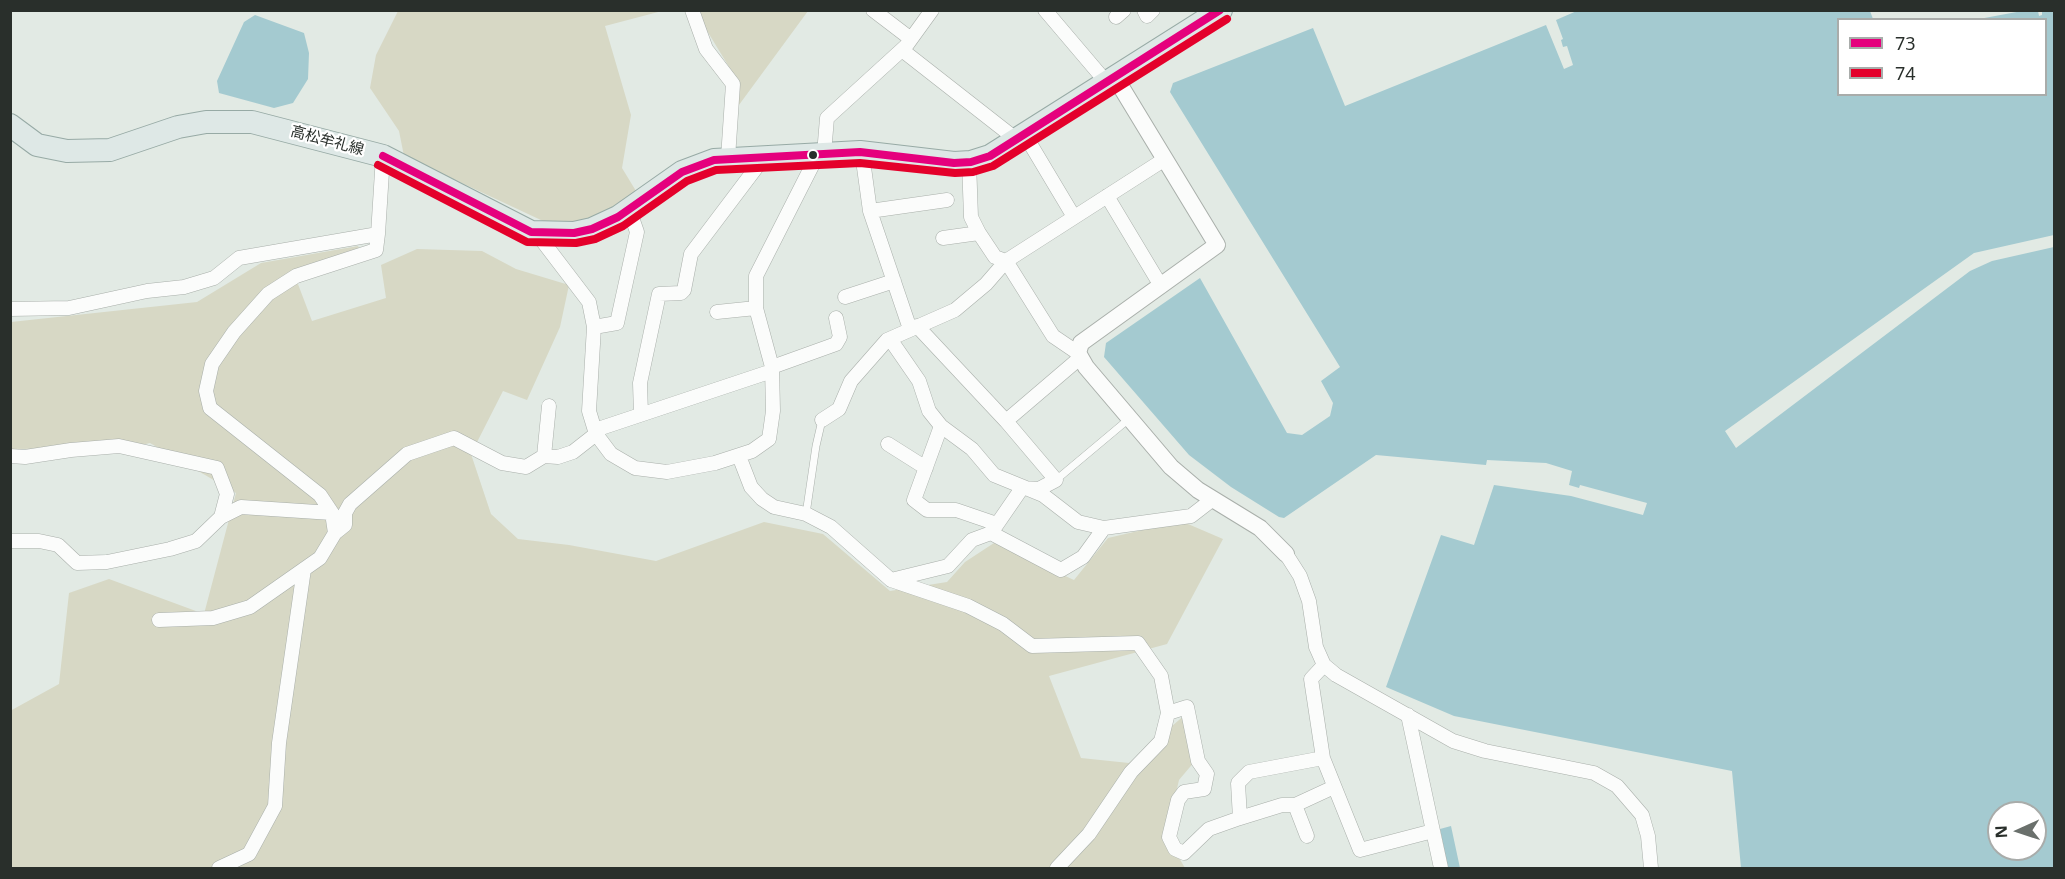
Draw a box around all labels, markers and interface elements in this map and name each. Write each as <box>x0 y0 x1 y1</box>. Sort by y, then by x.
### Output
legend <box>1837 18 2047 96</box>
text: 73 <box>1895 31 1916 55</box>
text: 74 <box>1895 61 1916 85</box>
street label: 高松牟礼線 <box>288 123 366 159</box>
unlabelled marker <box>807 149 819 161</box>
north arrow <box>1987 801 2047 861</box>
text: N <box>1990 825 2012 839</box>

